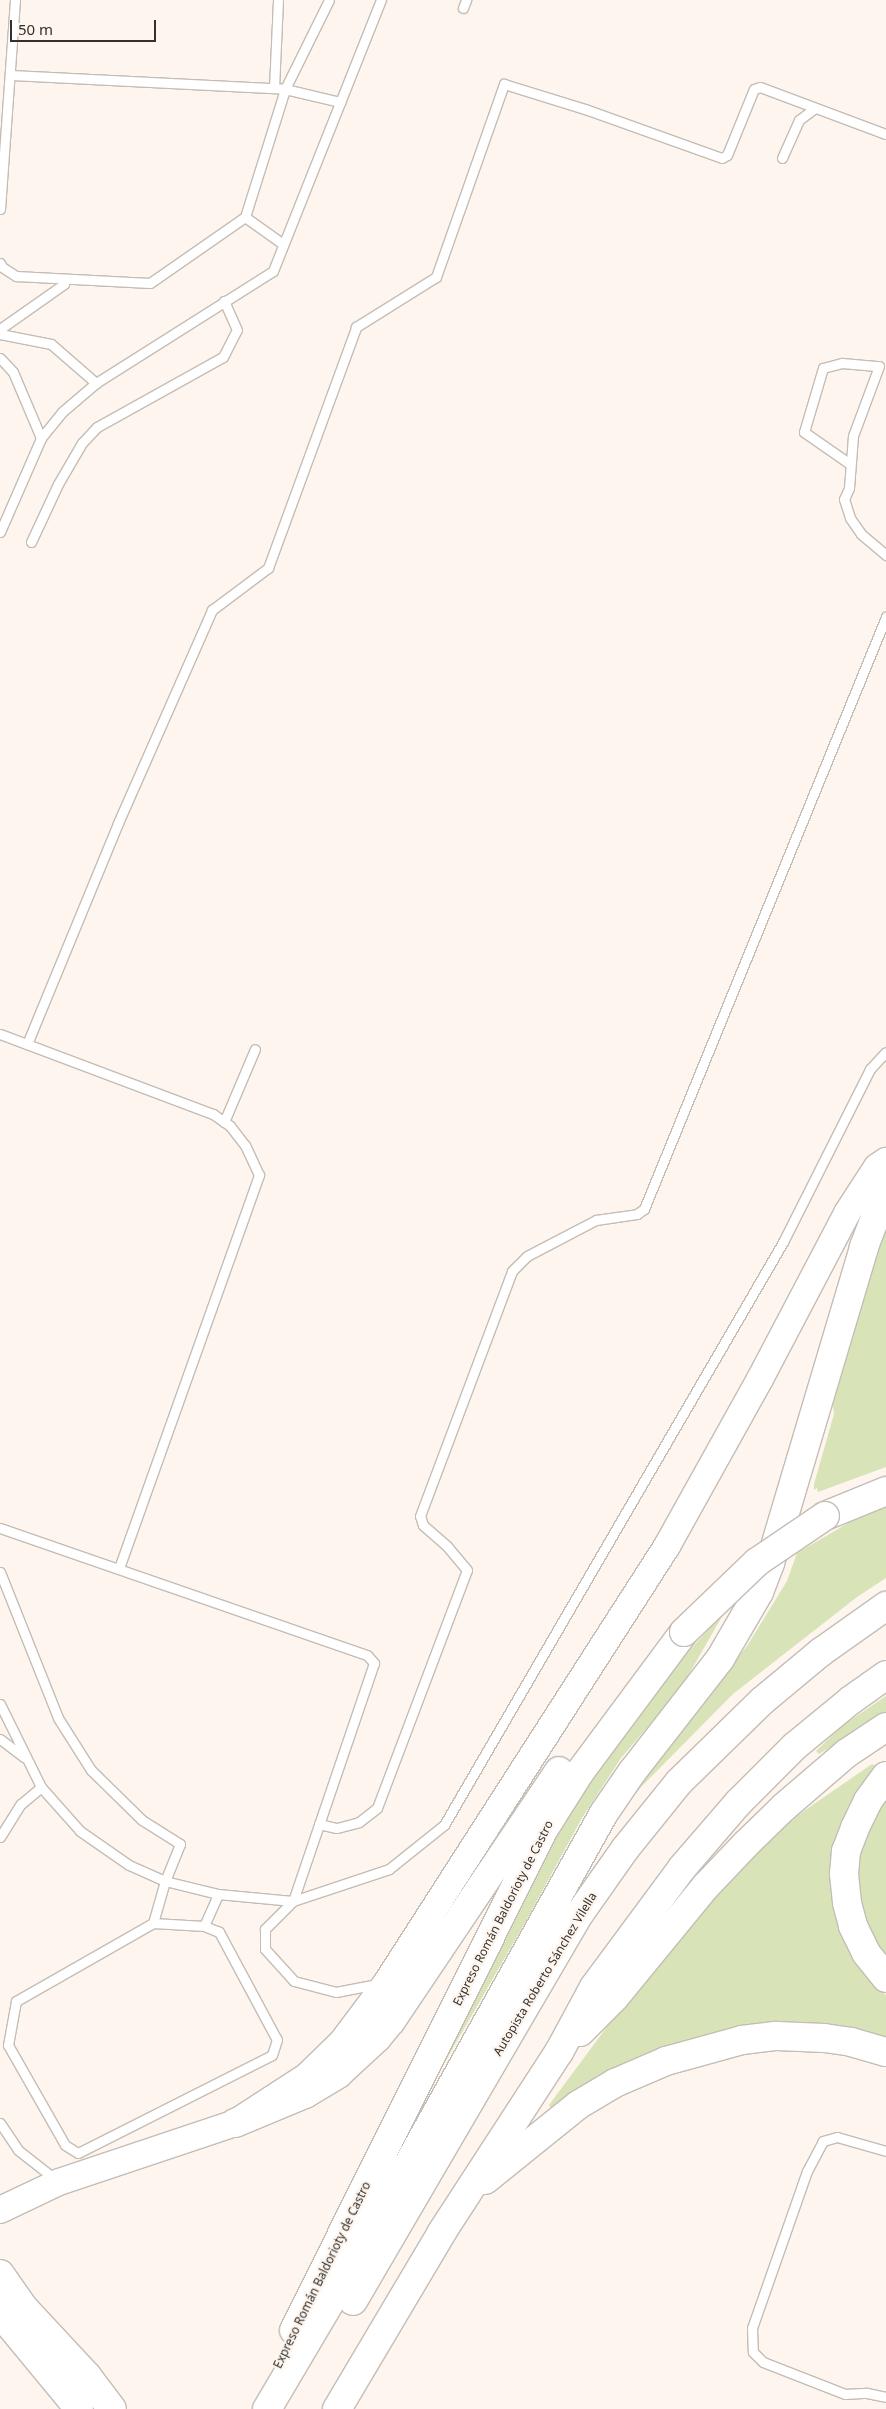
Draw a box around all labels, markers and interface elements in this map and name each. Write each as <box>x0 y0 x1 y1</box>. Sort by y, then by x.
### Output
scale bar <box>12 10 159 42</box>
text: 50 m <box>18 19 53 39</box>
street label: Expreso Román Baldorioty de Castro <box>450 1818 556 2008</box>
street label: Autopista Roberto Sánchez Vilella <box>490 1890 600 2058</box>
street label: Expreso Román Baldorioty de Castro <box>270 2179 374 2371</box>

